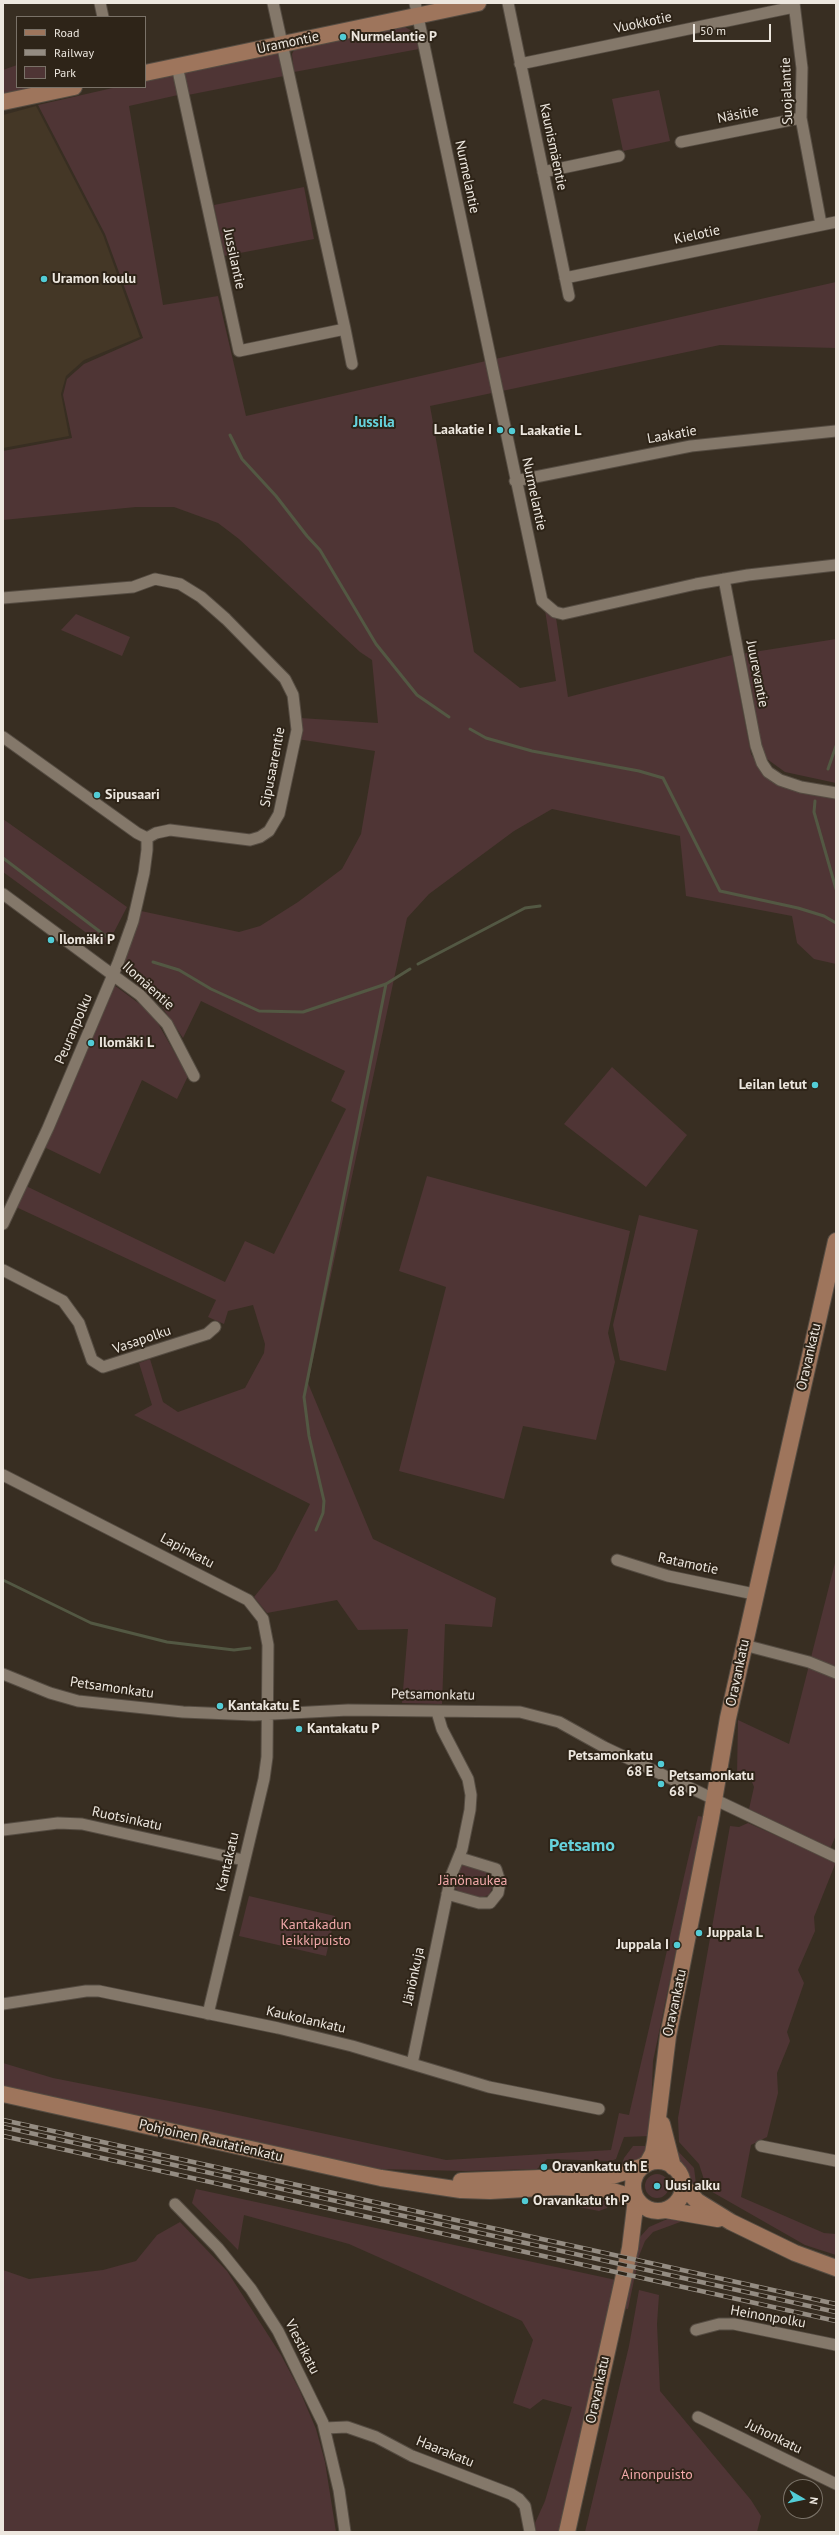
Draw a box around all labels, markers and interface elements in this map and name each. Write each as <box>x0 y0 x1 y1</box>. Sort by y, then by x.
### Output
street label: Vuokkotie <box>613 9 673 37</box>
legend <box>16 16 146 88</box>
scale bar <box>695 16 773 42</box>
text: 50 m <box>700 23 726 38</box>
text: Road <box>54 25 79 40</box>
street label: Uramontie <box>255 28 321 58</box>
place label: Nurmelantie P <box>351 29 437 45</box>
marker: Nurmelantie P <box>338 32 348 42</box>
text: Railway <box>54 45 94 60</box>
street label: Suojalantie <box>777 57 797 125</box>
text: Park <box>54 65 76 80</box>
street label: Kaunismäentie <box>536 102 570 192</box>
street label: Näsitie <box>716 103 760 127</box>
street label: Nurmelantie <box>451 139 483 215</box>
street label: Kielotie <box>672 222 722 248</box>
street label: Jussilantie <box>219 227 249 291</box>
place label: Uramon koulu <box>52 271 136 287</box>
marker: Uramon koulu <box>39 274 49 284</box>
district label: Jussila <box>353 414 395 432</box>
place label: Laakatie I <box>434 422 492 438</box>
street label: Laakatie <box>646 422 698 448</box>
place label: Laakatie L <box>520 423 581 439</box>
marker: Laakatie I <box>495 425 505 435</box>
marker: Laakatie L <box>507 426 517 436</box>
street label: Nurmelantie <box>518 456 550 532</box>
street label: Juurevantie <box>742 639 772 709</box>
street label: Sipusaarentie <box>257 726 289 808</box>
place label: Sipusaari <box>105 787 160 803</box>
marker: Sipusaari <box>92 790 102 800</box>
place label: Ilomäki P <box>59 932 115 948</box>
marker: Ilomäki P <box>46 935 56 945</box>
street label: Ilomäentie <box>118 958 178 1014</box>
street label: Peuranpolku <box>52 991 96 1067</box>
place label: Ilomäki L <box>99 1035 154 1051</box>
marker: Ilomäki L <box>86 1038 96 1048</box>
place label: Leilan letut <box>739 1077 807 1093</box>
marker: Leilan letut <box>810 1080 820 1090</box>
street label: Vasapolku <box>111 1322 173 1358</box>
street label: Oravankatu <box>793 1322 825 1392</box>
street label: Lapinkatu <box>157 1530 217 1572</box>
street label: Ratamotie <box>656 1549 720 1579</box>
street label: Oravankatu <box>723 1638 753 1708</box>
street label: Petsamonkatu <box>69 1674 155 1702</box>
street label: Petsamonkatu <box>391 1686 475 1704</box>
place label: Kantakatu E <box>228 1698 300 1714</box>
marker: Kantakatu E <box>215 1701 225 1711</box>
place label: Kantakatu P <box>307 1721 380 1737</box>
marker: Kantakatu P <box>294 1724 304 1734</box>
place label: Petsamonkatu 68 E <box>568 1748 653 1780</box>
marker: Petsamonkatu 68 E <box>656 1759 666 1769</box>
place label: Petsamonkatu 68 P <box>669 1768 754 1800</box>
marker: Petsamonkatu 68 P <box>656 1779 666 1789</box>
street label: Ruotsinkatu <box>90 1803 164 1835</box>
street label: Kantakatu <box>213 1831 243 1893</box>
district label: Petsamo <box>549 1835 615 1857</box>
park label: Jänönaukea <box>439 1873 507 1889</box>
park label: Kantakadun leikkipuisto <box>281 1917 351 1950</box>
place label: Juppala L <box>707 1925 763 1941</box>
marker: Juppala L <box>694 1928 704 1938</box>
place label: Juppala I <box>616 1937 669 1953</box>
marker: Juppala I <box>672 1940 682 1950</box>
street label: Jänönkuja <box>400 1946 428 2006</box>
street label: Oravankatu <box>660 1968 690 2038</box>
street label: Kaukolankatu <box>264 2003 348 2037</box>
street label: Pohjoinen Rautatienkatu <box>137 2116 285 2166</box>
place label: Oravankatu th E <box>552 2159 648 2175</box>
marker: Oravankatu th E <box>539 2162 549 2172</box>
place label: Uusi alku <box>665 2178 720 2194</box>
marker: Uusi alku <box>652 2181 662 2191</box>
place label: Oravankatu th P <box>533 2193 629 2209</box>
marker: Oravankatu th P <box>520 2196 530 2206</box>
street label: Heinonpolku <box>729 2302 807 2332</box>
street label: Viestikatu <box>281 2317 323 2377</box>
street label: Oravankatu <box>583 2355 613 2425</box>
street label: Juhonkatu <box>743 2416 805 2458</box>
street label: Haarakatu <box>414 2433 476 2471</box>
park label: Ainonpuisto <box>621 2467 693 2483</box>
north arrow <box>783 2479 823 2519</box>
text: N <box>806 2496 821 2505</box>

